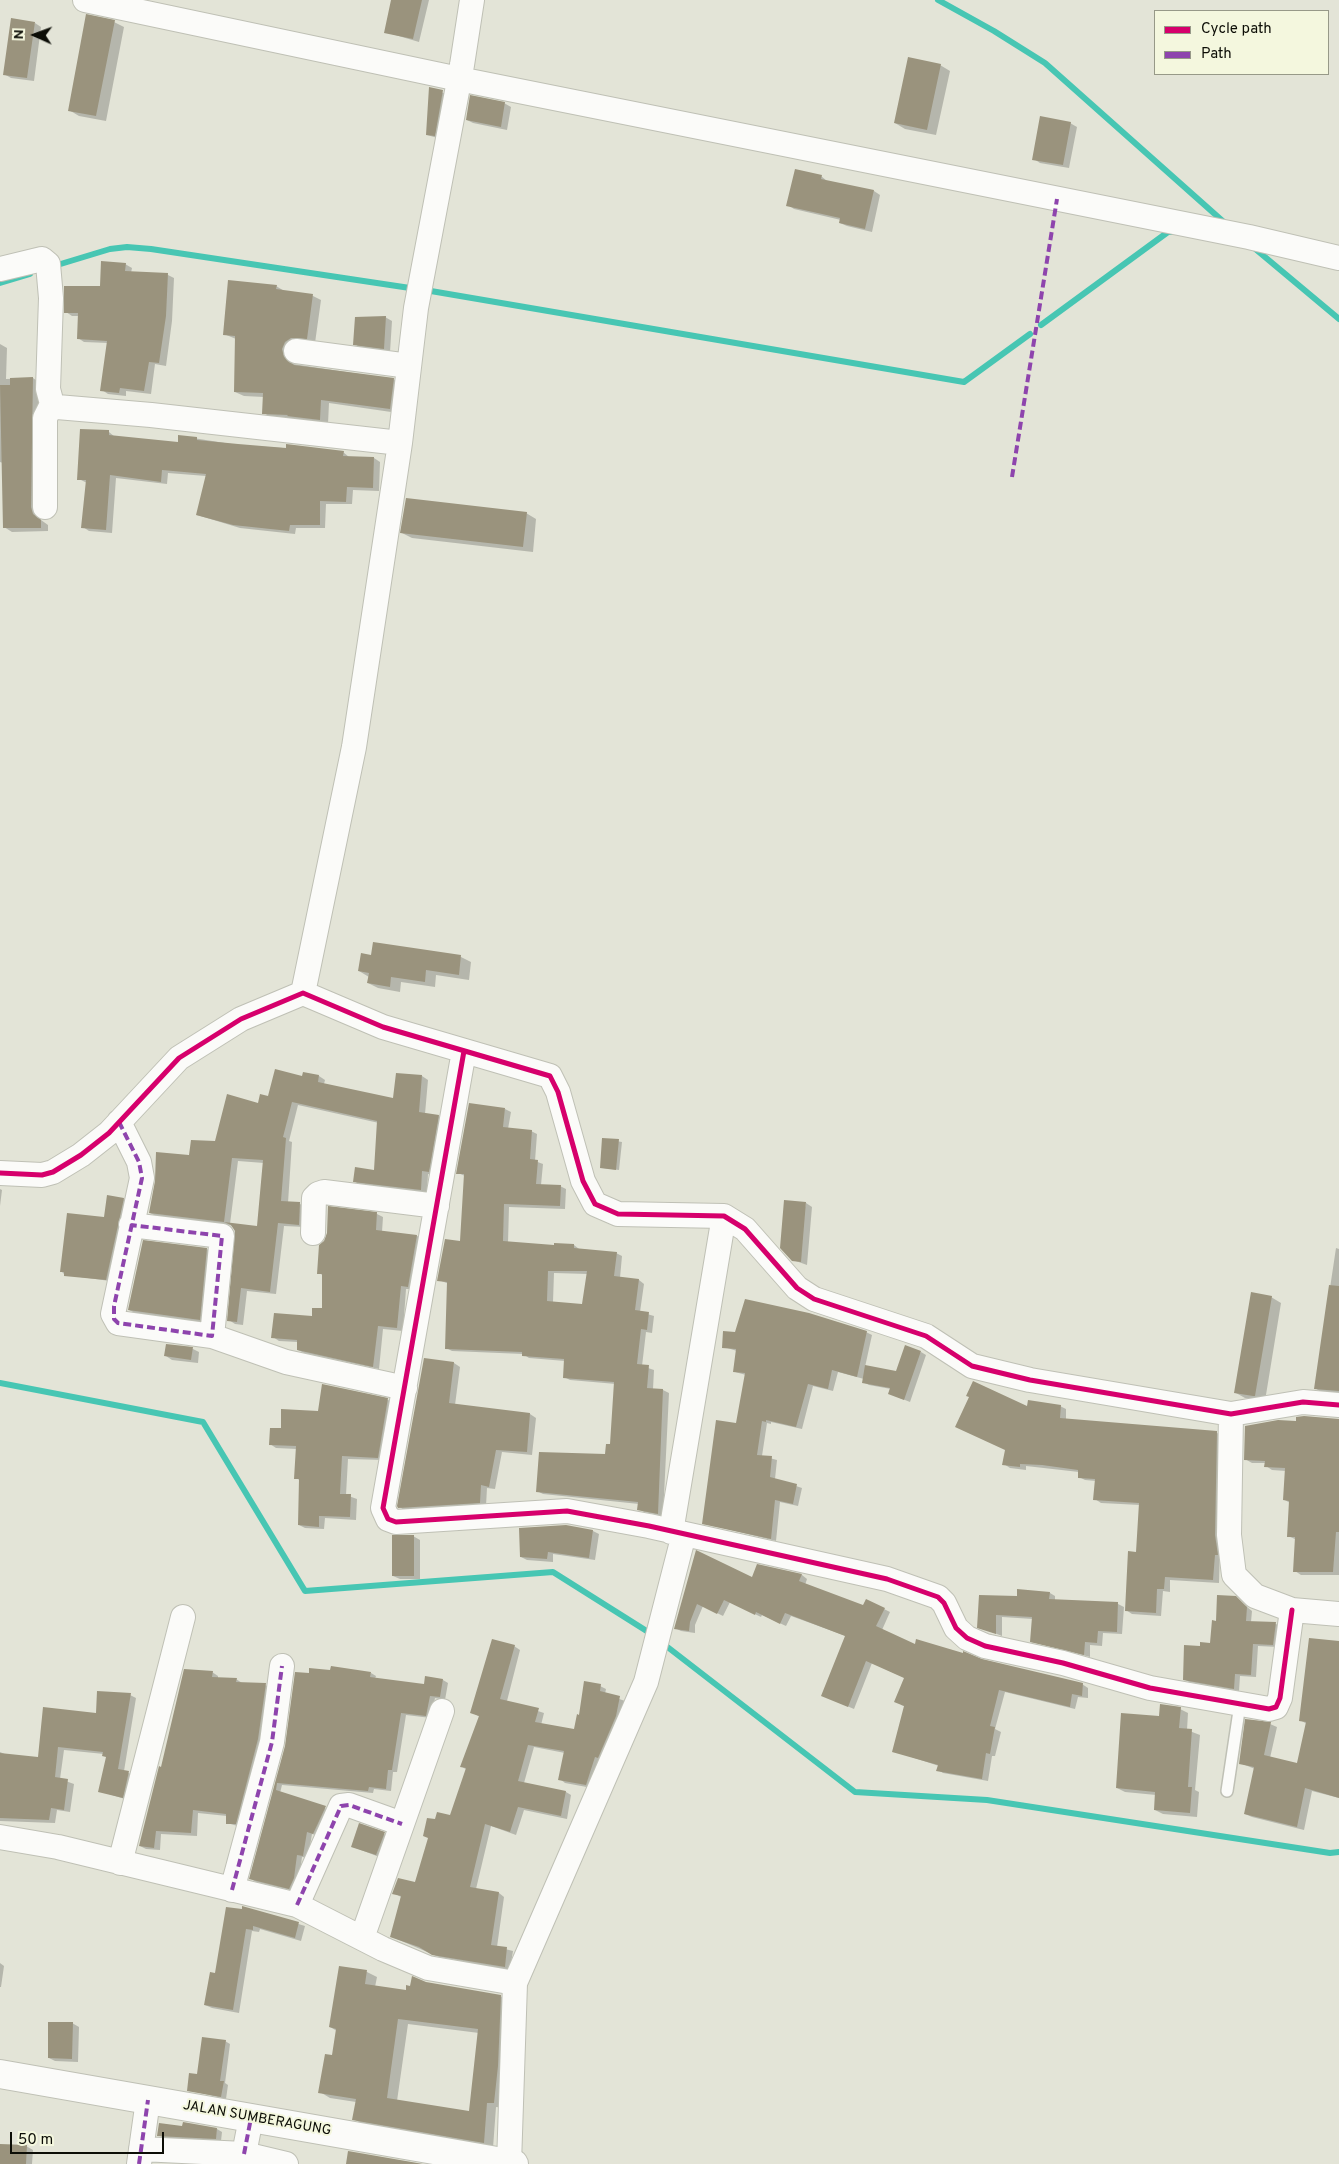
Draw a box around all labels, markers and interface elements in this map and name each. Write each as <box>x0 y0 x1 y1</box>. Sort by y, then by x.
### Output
north arrow <box>10 10 60 60</box>
legend <box>1154 10 1329 75</box>
text: Cycle path <box>1201 20 1272 39</box>
text: N <box>11 29 28 40</box>
text: Path <box>1201 45 1232 64</box>
street label: JALAN SUMBERAGUNG <box>182 2098 332 2140</box>
scale bar <box>12 2122 166 2154</box>
text: 50 m <box>18 2131 53 2150</box>

